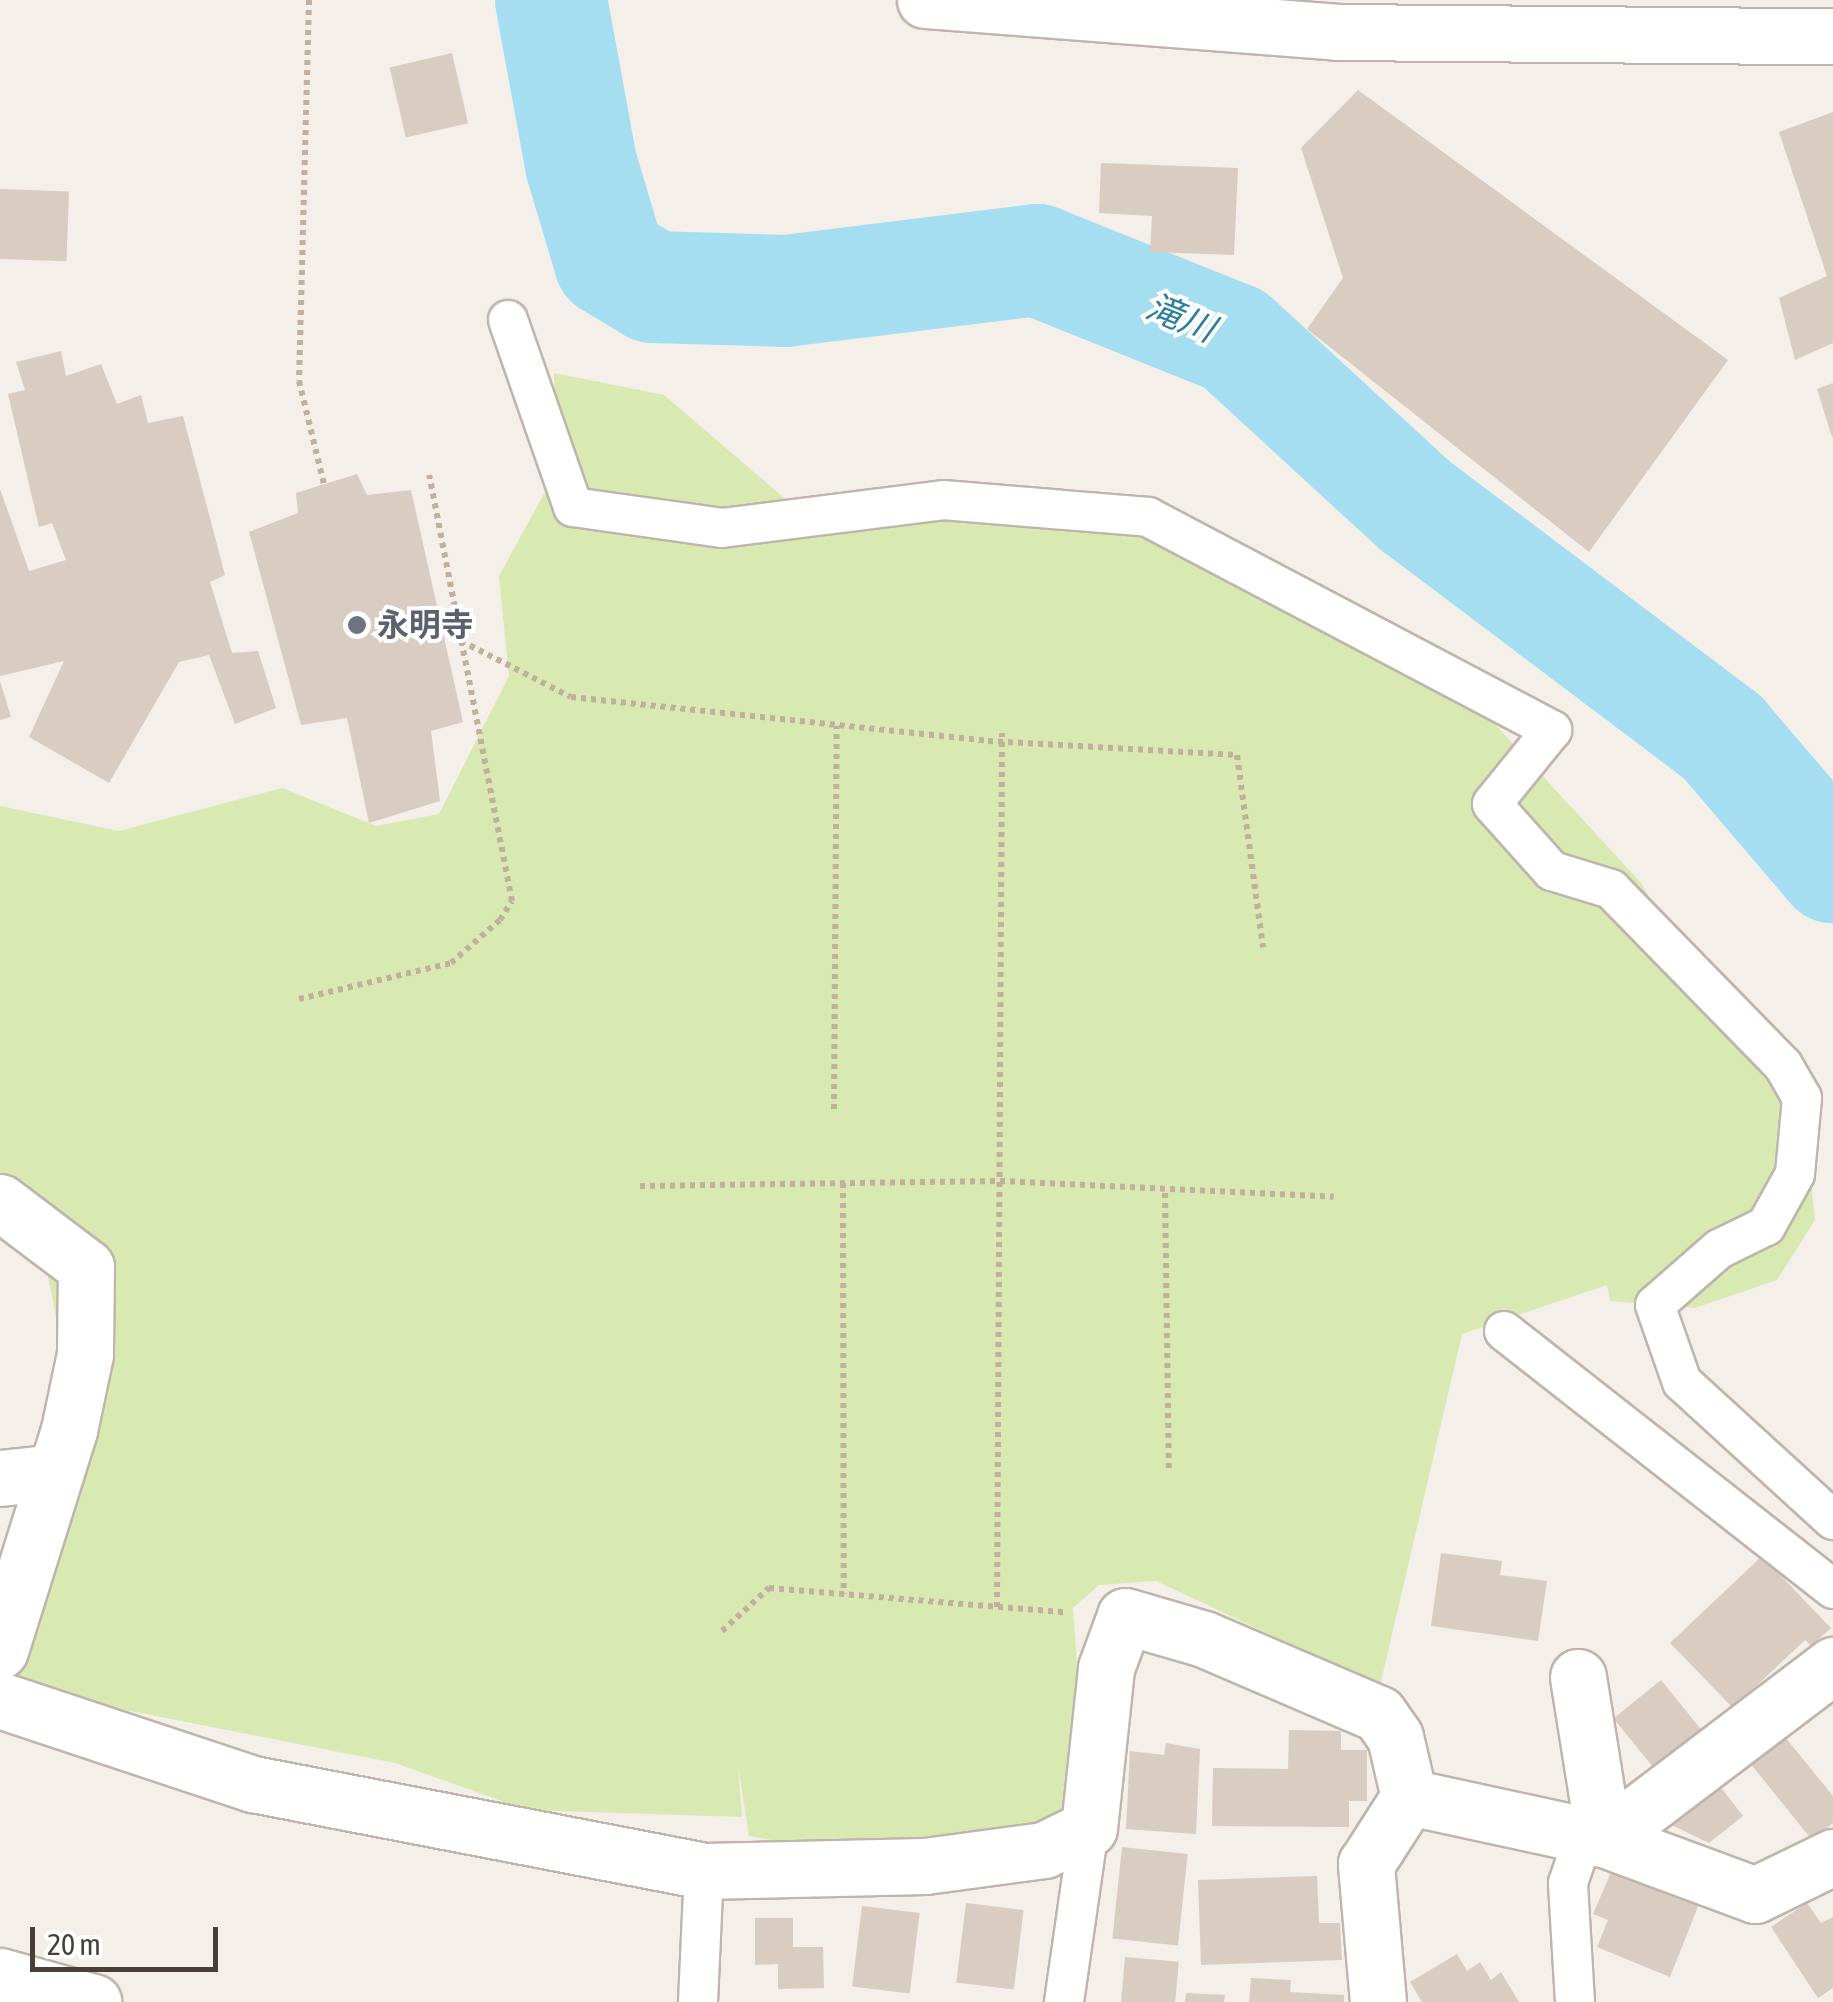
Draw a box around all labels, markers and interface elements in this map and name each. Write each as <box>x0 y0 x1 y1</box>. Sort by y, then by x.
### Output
water label: 滝川 <box>1141 284 1221 350</box>
place label: 永明寺 <box>377 606 473 644</box>
marker: 永明寺 <box>346 614 368 636</box>
scale bar <box>35 1907 222 1969</box>
text: 20 m <box>47 1927 101 1961</box>

